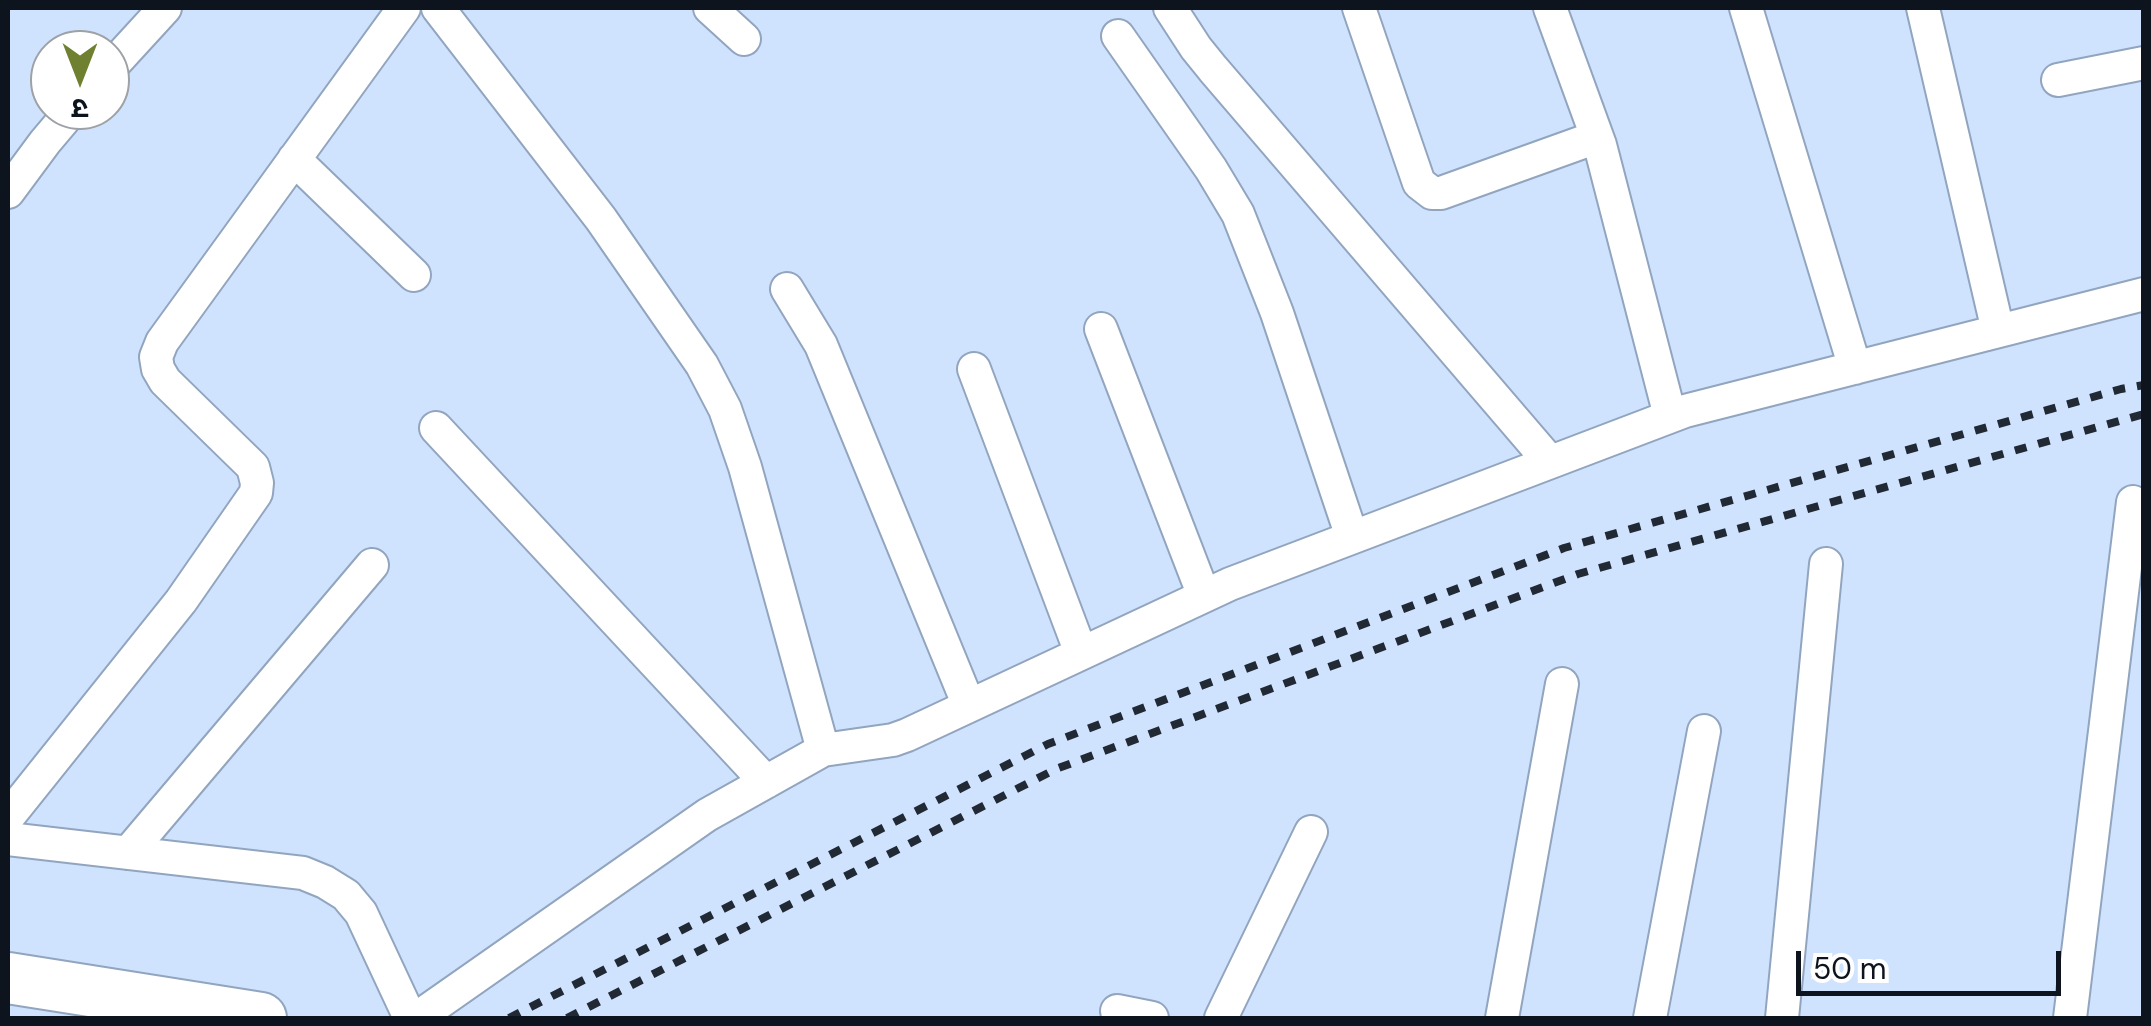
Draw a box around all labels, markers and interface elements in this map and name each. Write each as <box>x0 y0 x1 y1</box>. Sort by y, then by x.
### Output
north arrow <box>30 30 130 130</box>
text: उ <box>72 90 88 127</box>
scale bar <box>1801 931 2066 993</box>
text: 50 m <box>1813 949 1887 988</box>

